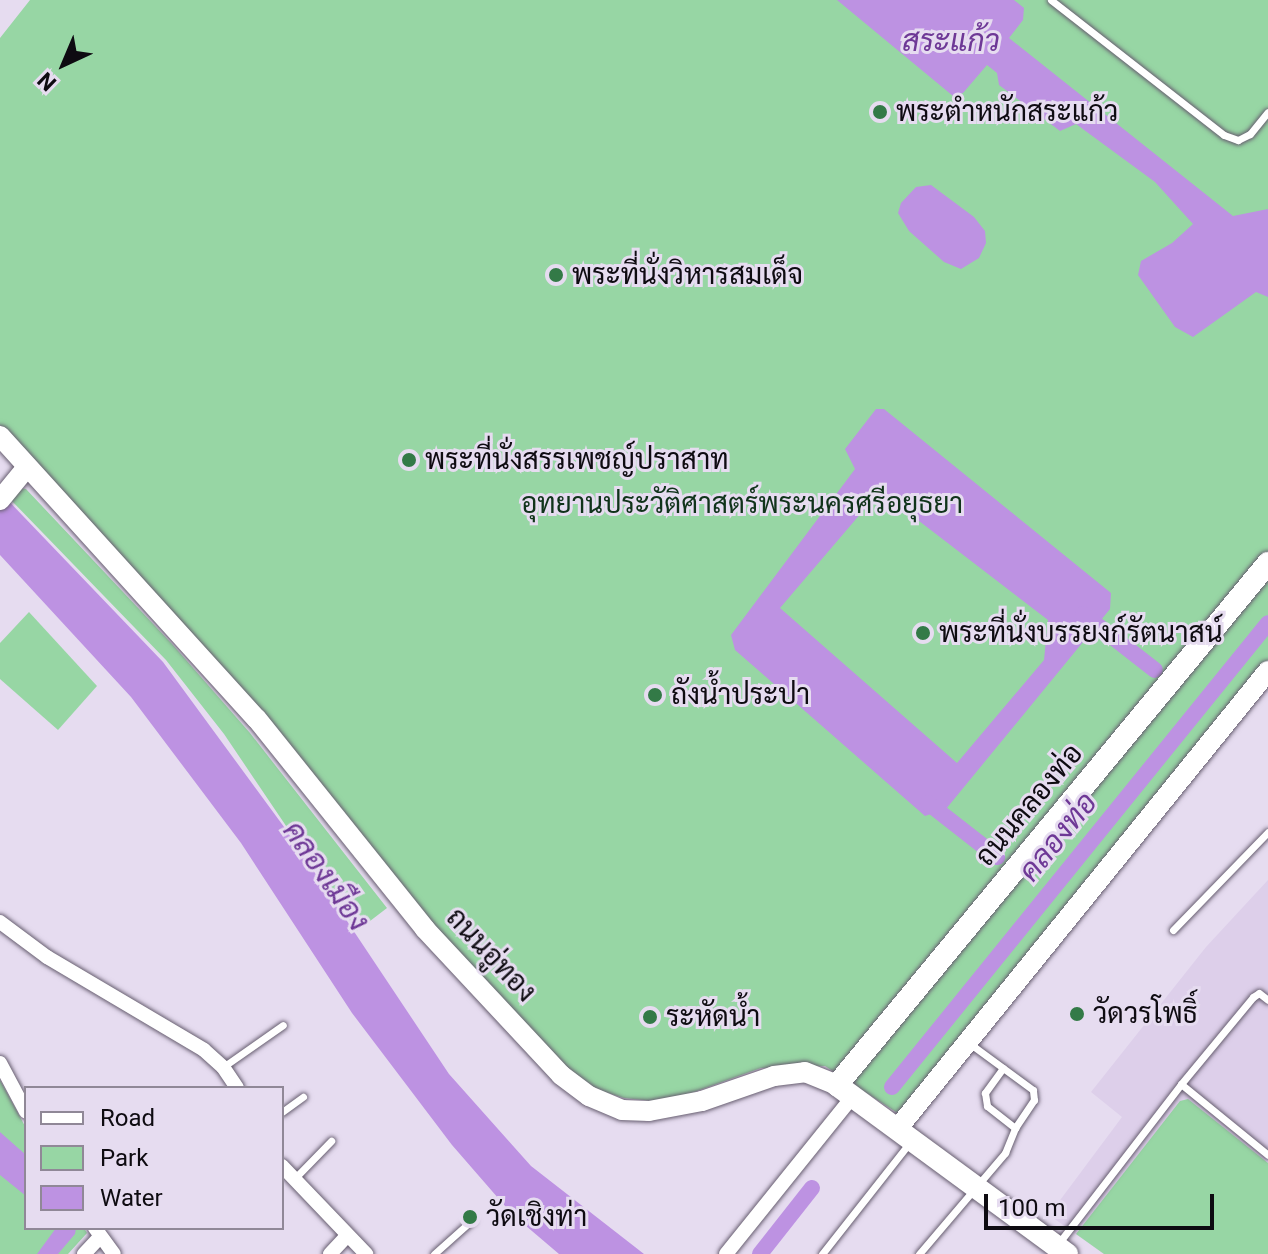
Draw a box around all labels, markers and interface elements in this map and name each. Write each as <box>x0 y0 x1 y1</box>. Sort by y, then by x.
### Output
water label: สระแก้ว <box>902 23 1000 59</box>
north arrow <box>24 24 104 104</box>
text: N <box>33 67 61 96</box>
place label: พระตำหนักสระแก้ว <box>896 95 1118 129</box>
marker: พระตำหนักสระแก้ว <box>871 103 889 121</box>
place label: พระที่นั่งวิหารสมเด็จ <box>572 258 803 292</box>
marker: พระที่นั่งวิหารสมเด็จ <box>547 266 565 284</box>
place label: พระที่นั่งสรรเพชญ์ปราสาท <box>425 443 729 477</box>
marker: พระที่นั่งสรรเพชญ์ปราสาท <box>400 451 418 469</box>
park label: อุทยานประวัติศาสตร์พระนครศรีอยุธยา <box>521 487 963 521</box>
place label: พระที่นั่งบรรยงก์รัตนาสน์ <box>939 616 1223 650</box>
marker: พระที่นั่งบรรยงก์รัตนาสน์ <box>914 624 932 642</box>
place label: ถังน้ำประปา <box>671 678 810 712</box>
marker: ถังน้ำประปา <box>646 686 664 704</box>
street label: ถนนคลองท่อ <box>968 737 1090 873</box>
water label: คลองท่อ <box>1011 785 1105 889</box>
water label: คลองเมือง <box>275 814 377 938</box>
street label: ถนนอู่ทอง <box>439 901 543 1009</box>
place label: วัดวรโพธิ์ <box>1093 997 1198 1031</box>
place label: ระหัดน้ำ <box>666 1000 760 1034</box>
marker: วัดวรโพธิ์ <box>1068 1005 1086 1023</box>
marker: ระหัดน้ำ <box>641 1008 659 1026</box>
legend <box>24 1086 284 1230</box>
text: Road <box>100 1104 155 1132</box>
text: Park <box>100 1144 148 1172</box>
scale bar <box>988 1178 1218 1228</box>
text: Water <box>100 1184 163 1212</box>
text: 100 m <box>998 1194 1065 1222</box>
place label: วัดเชิงท่า <box>486 1200 587 1234</box>
marker: วัดเชิงท่า <box>461 1208 479 1226</box>

